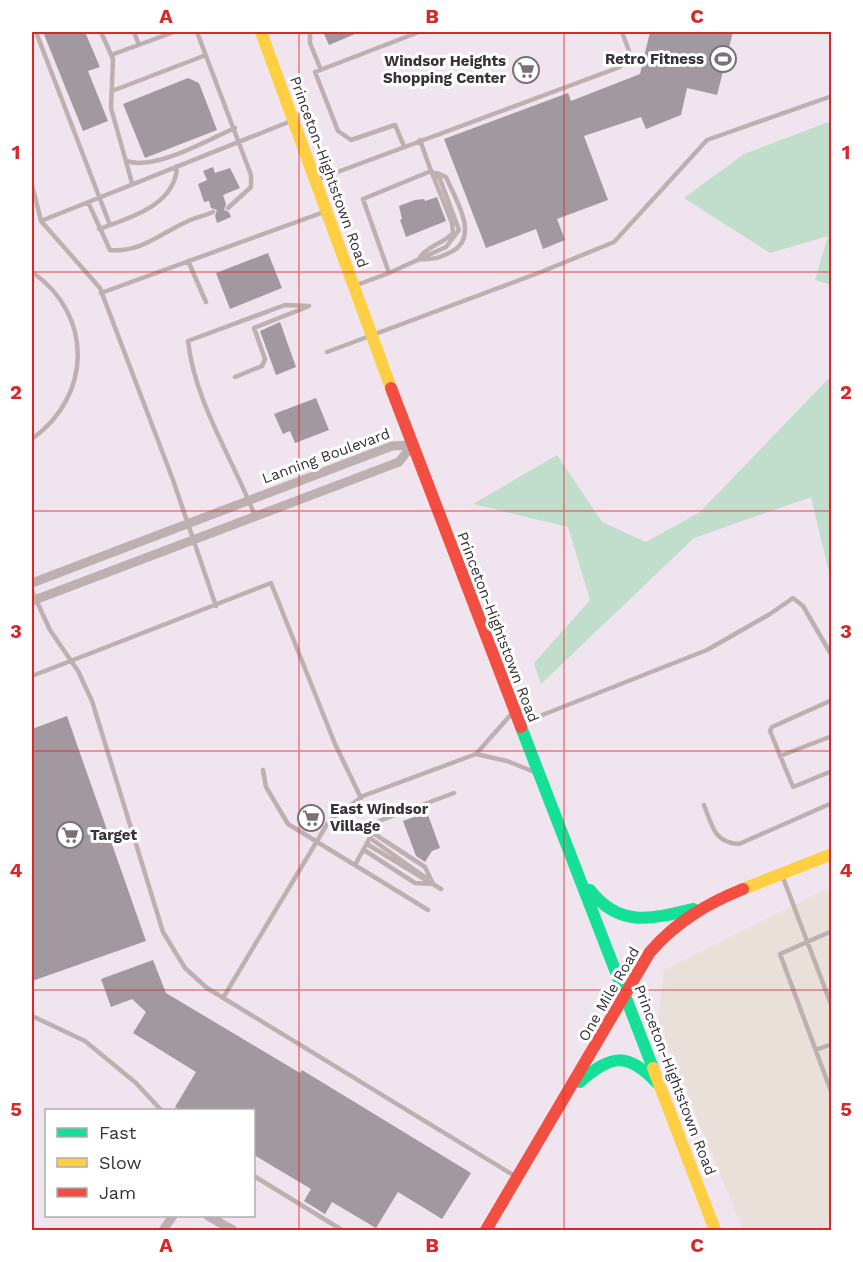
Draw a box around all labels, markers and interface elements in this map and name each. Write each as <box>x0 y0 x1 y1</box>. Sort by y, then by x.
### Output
text: A <box>159 4 173 28</box>
text: B <box>425 4 439 28</box>
text: C <box>690 4 704 28</box>
sports icon: Retro Fitness <box>708 44 738 74</box>
place label: Retro Fitness <box>605 50 704 68</box>
place label: Windsor Heights Shopping Center <box>383 52 507 87</box>
supermarket icon: Windsor Heights Shopping Center <box>511 55 541 85</box>
street label: Princeton-Hightstown Road <box>286 74 372 270</box>
text: 1 <box>12 140 20 164</box>
text: 1 <box>842 140 850 164</box>
text: 2 <box>10 380 22 404</box>
text: 2 <box>840 380 852 404</box>
street label: Lanning Boulevard <box>260 424 392 488</box>
street label: Princeton-Hightstown Road <box>453 529 543 725</box>
text: 3 <box>10 619 22 643</box>
text: 3 <box>840 619 852 643</box>
place label: East Windsor Village <box>330 800 429 835</box>
supermarket icon: East Windsor Village <box>296 803 326 833</box>
supermarket icon: Target <box>55 820 85 850</box>
place label: Target <box>90 826 137 844</box>
text: 4 <box>10 858 23 882</box>
text: 4 <box>840 858 853 882</box>
street label: One Mile Road <box>575 944 643 1044</box>
street label: Princeton-Hightstown Road <box>630 982 720 1178</box>
text: 5 <box>10 1097 22 1121</box>
text: 5 <box>840 1097 852 1121</box>
legend <box>45 1109 255 1217</box>
text: Fast <box>99 1122 137 1143</box>
text: Slow <box>99 1152 142 1173</box>
text: Jam <box>99 1182 136 1203</box>
text: A <box>159 1233 173 1257</box>
text: B <box>425 1233 439 1257</box>
text: C <box>690 1233 704 1257</box>

